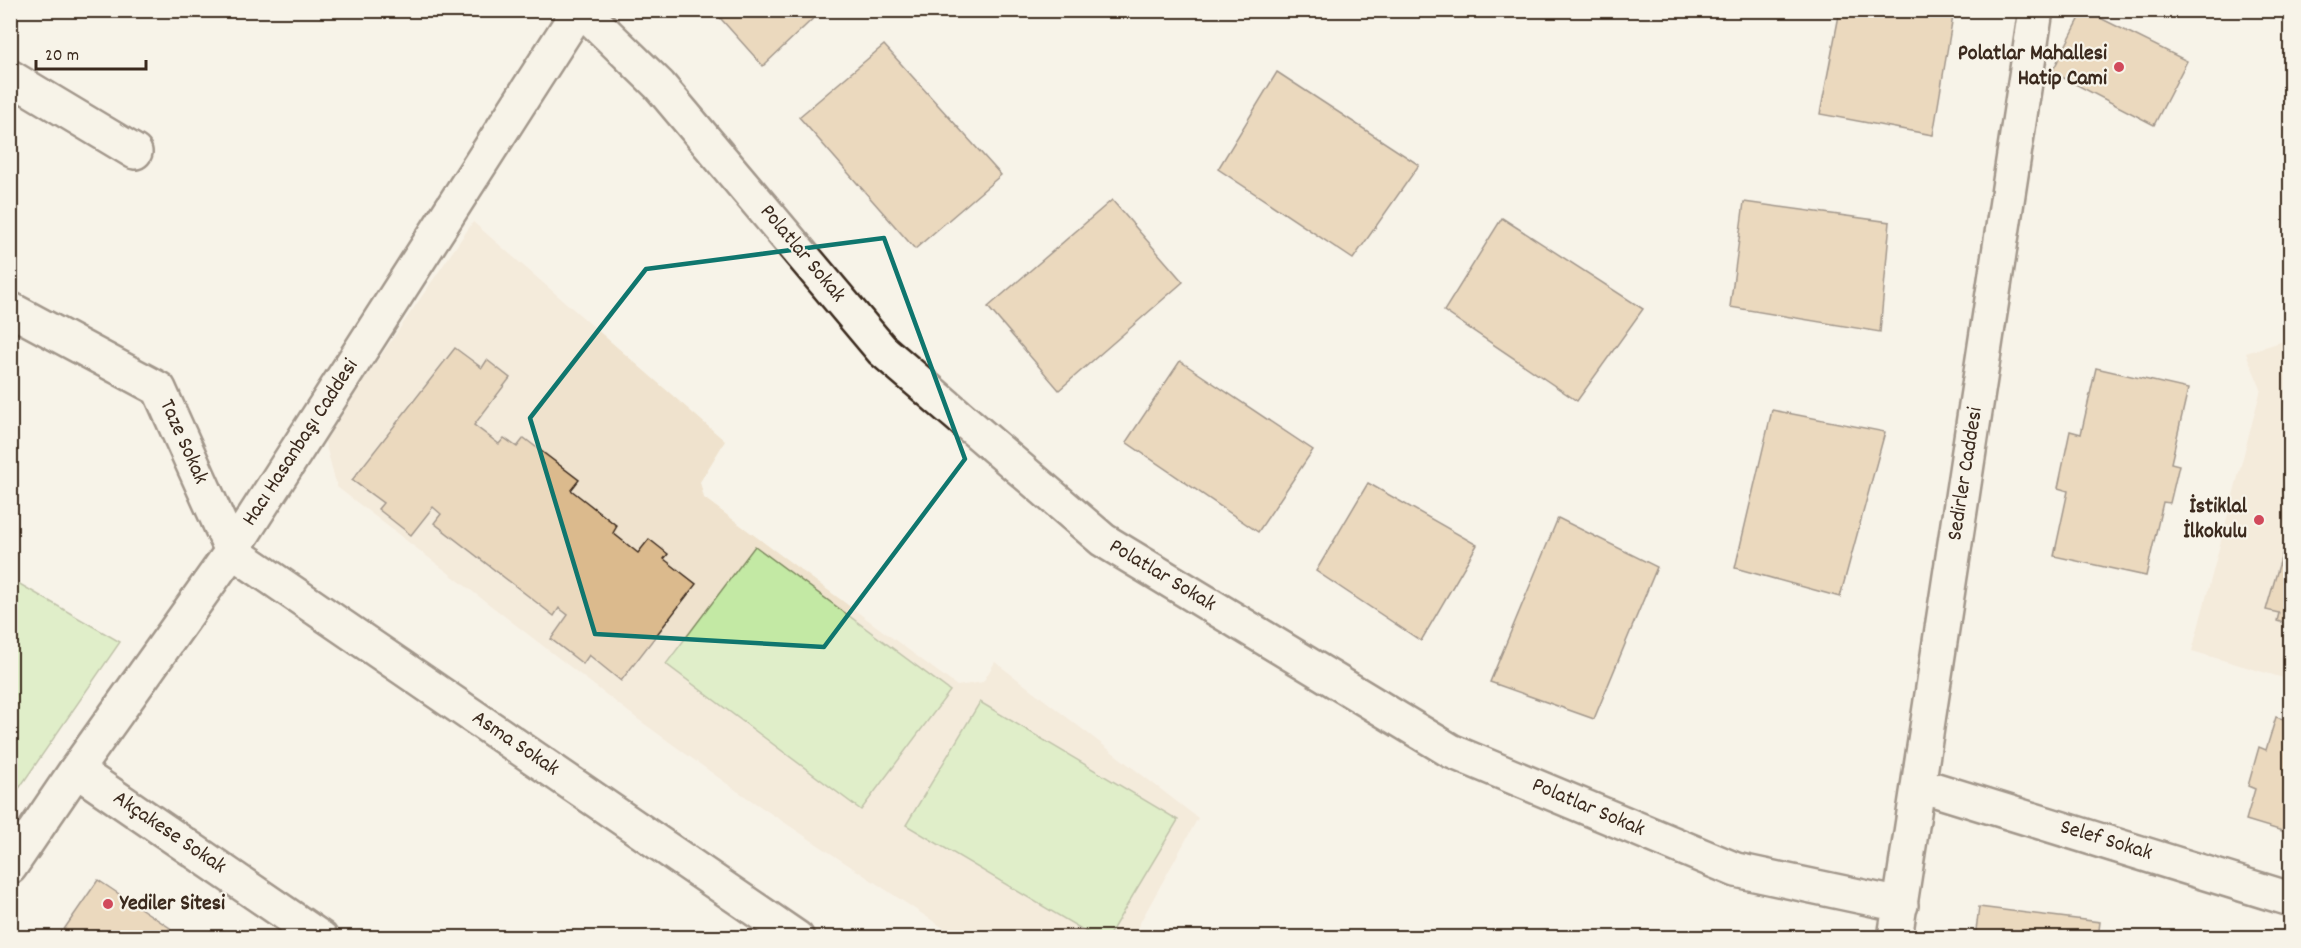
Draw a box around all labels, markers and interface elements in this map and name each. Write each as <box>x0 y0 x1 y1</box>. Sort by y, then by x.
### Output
scale bar <box>36 33 146 71</box>
place label: Polatlar Mahallesi Hatip Cami <box>1958 39 2107 95</box>
text: 20 m <box>45 44 79 69</box>
marker: Polatlar Mahallesi Hatip Cami <box>2112 60 2126 74</box>
street label: Polatlar Sokak <box>752 198 852 310</box>
street label: Hacı Hasanbaşı Caddesi <box>235 353 367 533</box>
street label: Taze Sokak <box>151 395 215 489</box>
street label: Sedirler Caddesi <box>1940 405 1992 543</box>
place label: İstiklal İlkokulu <box>2184 492 2248 548</box>
marker: İstiklal İlkokulu <box>2252 513 2266 527</box>
street label: Polatlar Sokak <box>1103 532 1221 620</box>
street label: Asma Sokak <box>465 703 565 785</box>
street label: Polatlar Sokak <box>1527 770 1649 846</box>
street label: Akçakese Sokak <box>106 784 232 882</box>
street label: Selef Sokak <box>2056 812 2156 870</box>
place label: Yediler Sitesi <box>119 889 225 920</box>
marker: Yediler Sitesi <box>101 897 115 911</box>

